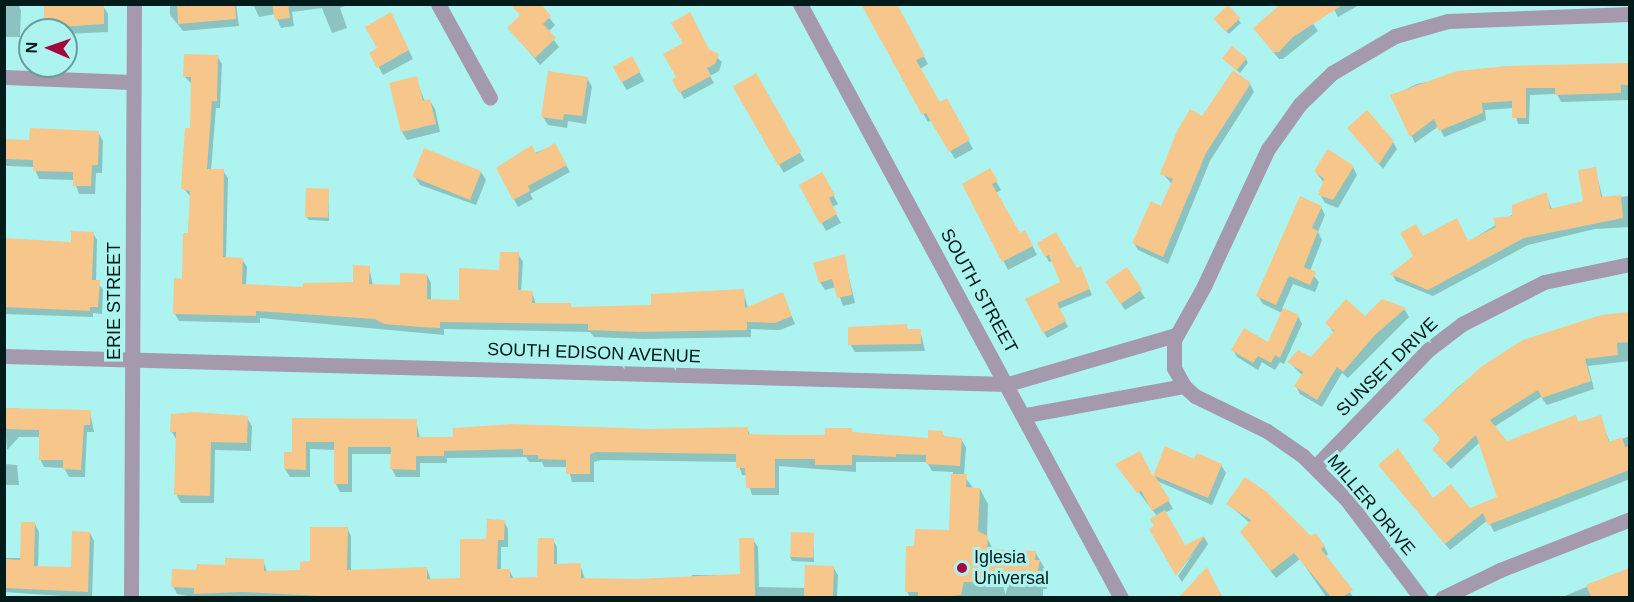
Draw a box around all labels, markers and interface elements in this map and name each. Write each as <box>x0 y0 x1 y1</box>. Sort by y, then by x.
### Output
north arrow <box>18 18 78 78</box>
text: N <box>23 41 40 53</box>
street label: SOUTH STREET <box>936 225 1022 357</box>
street label: ERIE STREET <box>103 242 125 360</box>
street label: SUNSET DRIVE <box>1332 313 1442 421</box>
street label: SOUTH EDISON AVENUE <box>486 338 702 368</box>
street label: MILLER DRIVE <box>1323 450 1419 560</box>
place label: Iglesia Universal <box>974 547 1049 590</box>
marker: Iglesia Universal <box>955 561 969 575</box>

